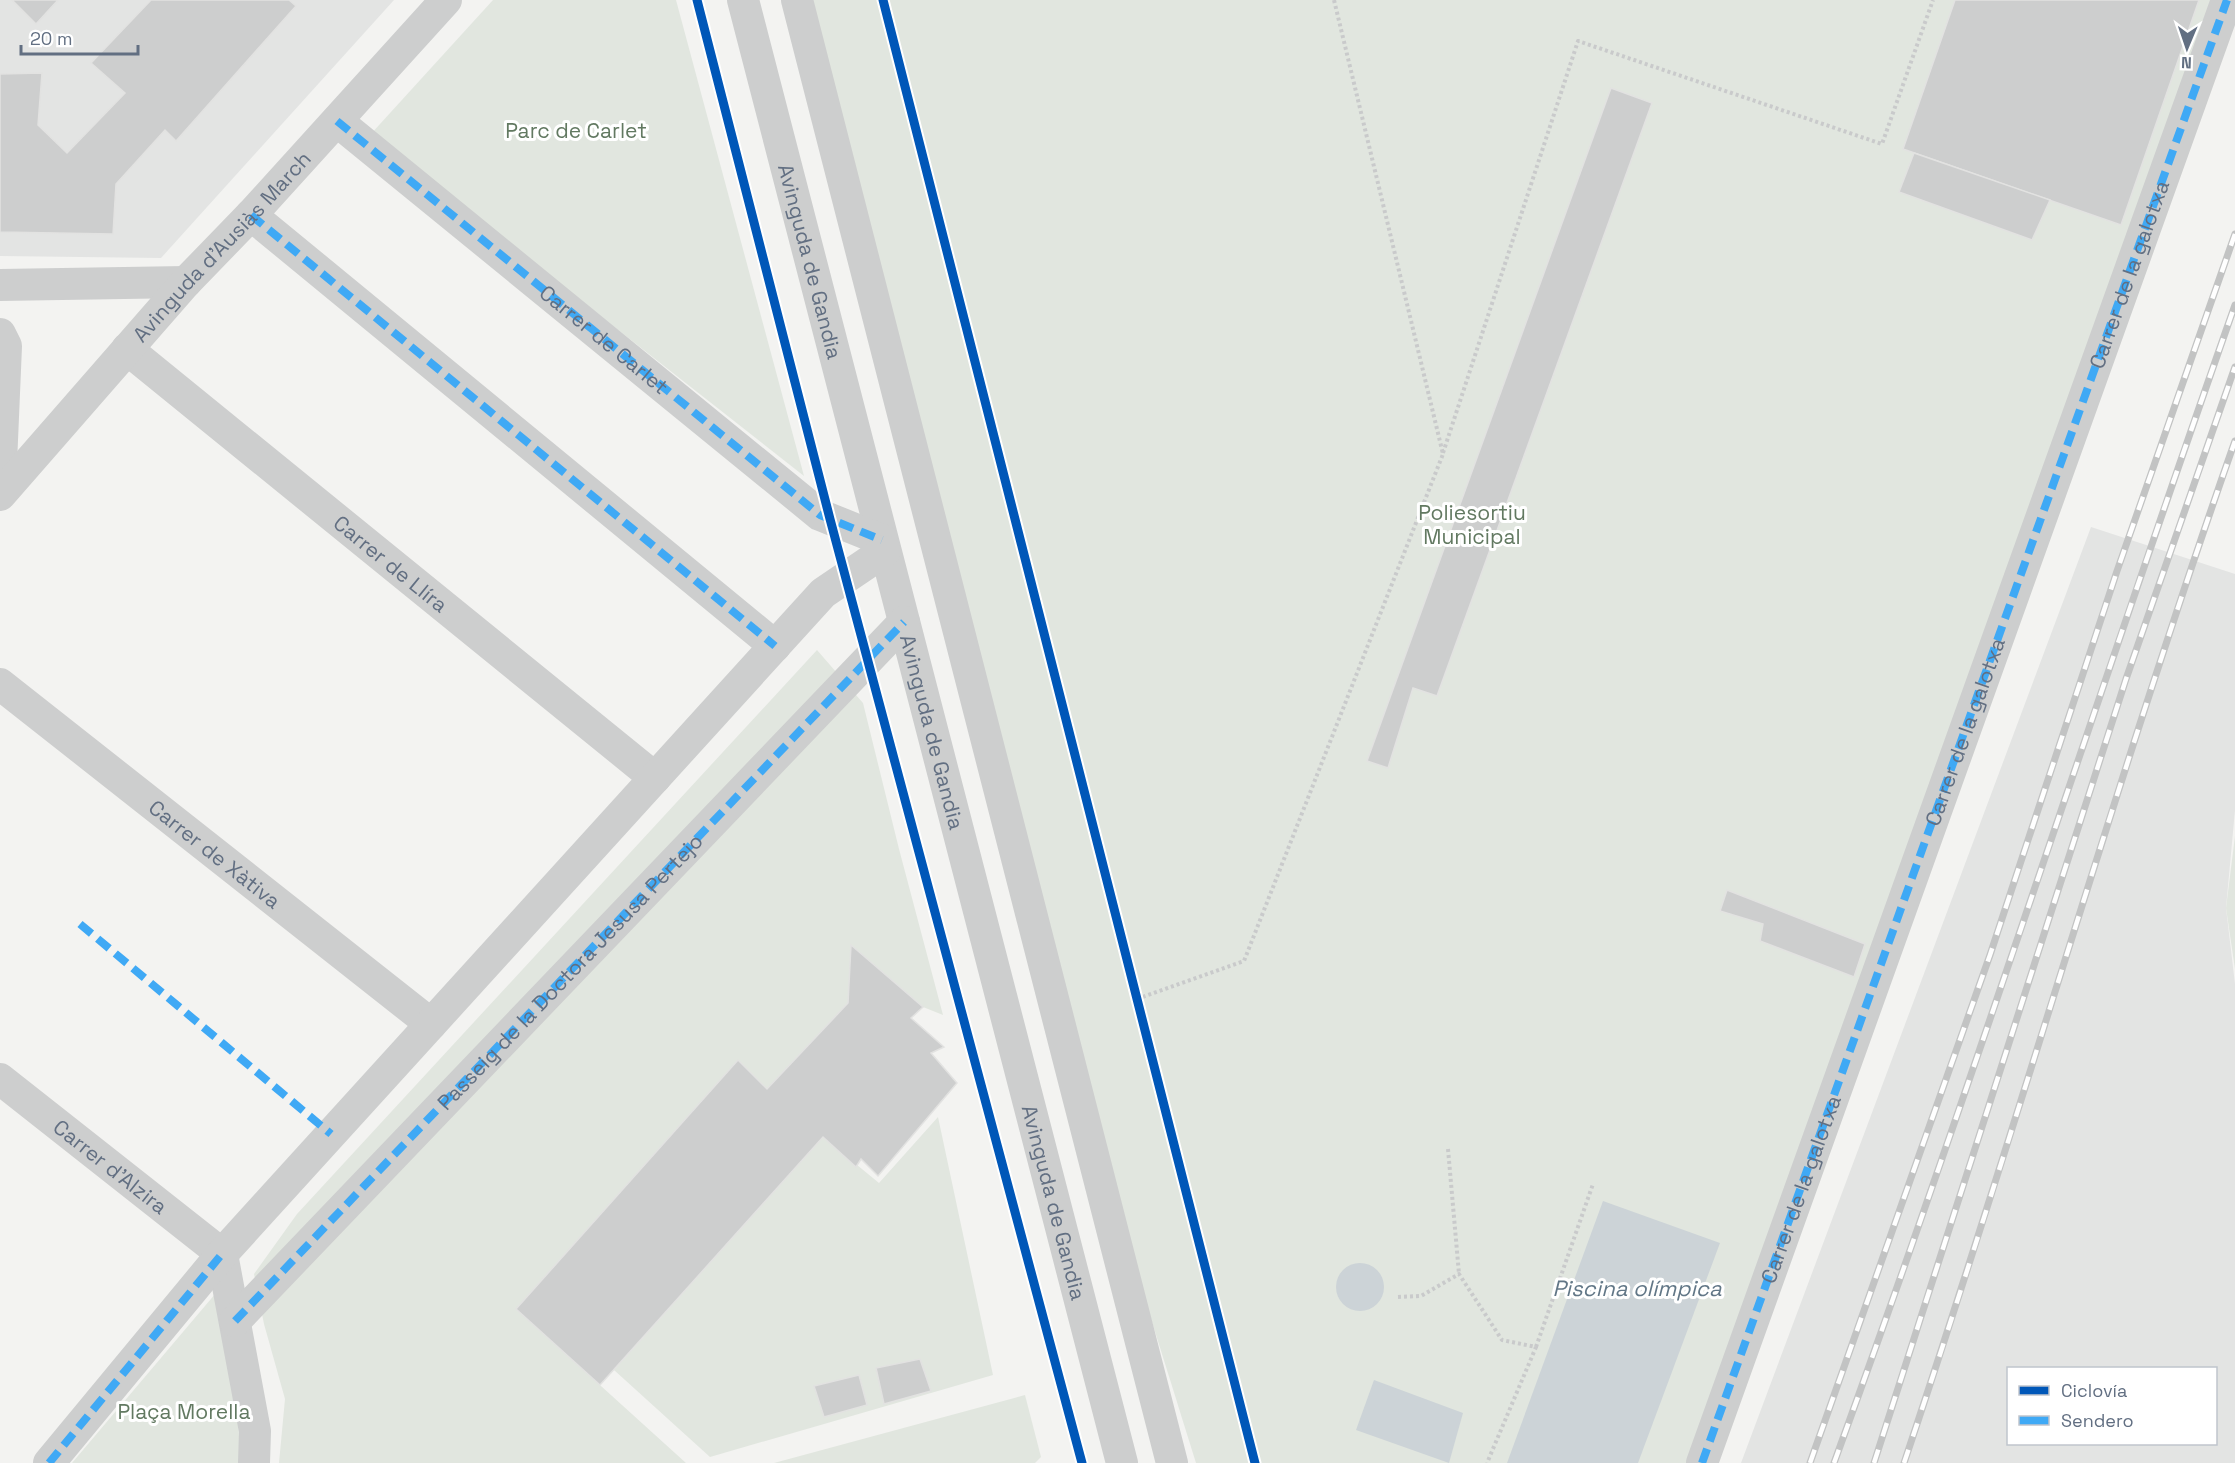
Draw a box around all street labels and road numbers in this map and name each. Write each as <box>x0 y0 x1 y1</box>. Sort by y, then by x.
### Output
street label: Avinguda d'Ausiàs March <box>126 145 316 347</box>
street label: Avinguda de Gandia <box>772 161 849 362</box>
street label: Carrer de la galotxa <box>2082 176 2175 372</box>
street label: Carrer de Carlet <box>534 279 674 400</box>
street label: Carrer de Llíra <box>328 509 454 618</box>
street label: Avinguda de Gandia <box>894 631 971 832</box>
street label: Carrer de la galotxa <box>1918 634 2011 829</box>
street label: Carrer de Xàtiva <box>144 793 287 914</box>
street label: Passeig de la Doctora Jesusa Pertejo <box>431 827 708 1115</box>
street label: Carrer de la galotxa <box>1754 1091 1846 1287</box>
street label: Avinguda de Gandia <box>1016 1102 1093 1303</box>
street label: Carrer d'Alzira <box>48 1113 173 1220</box>

